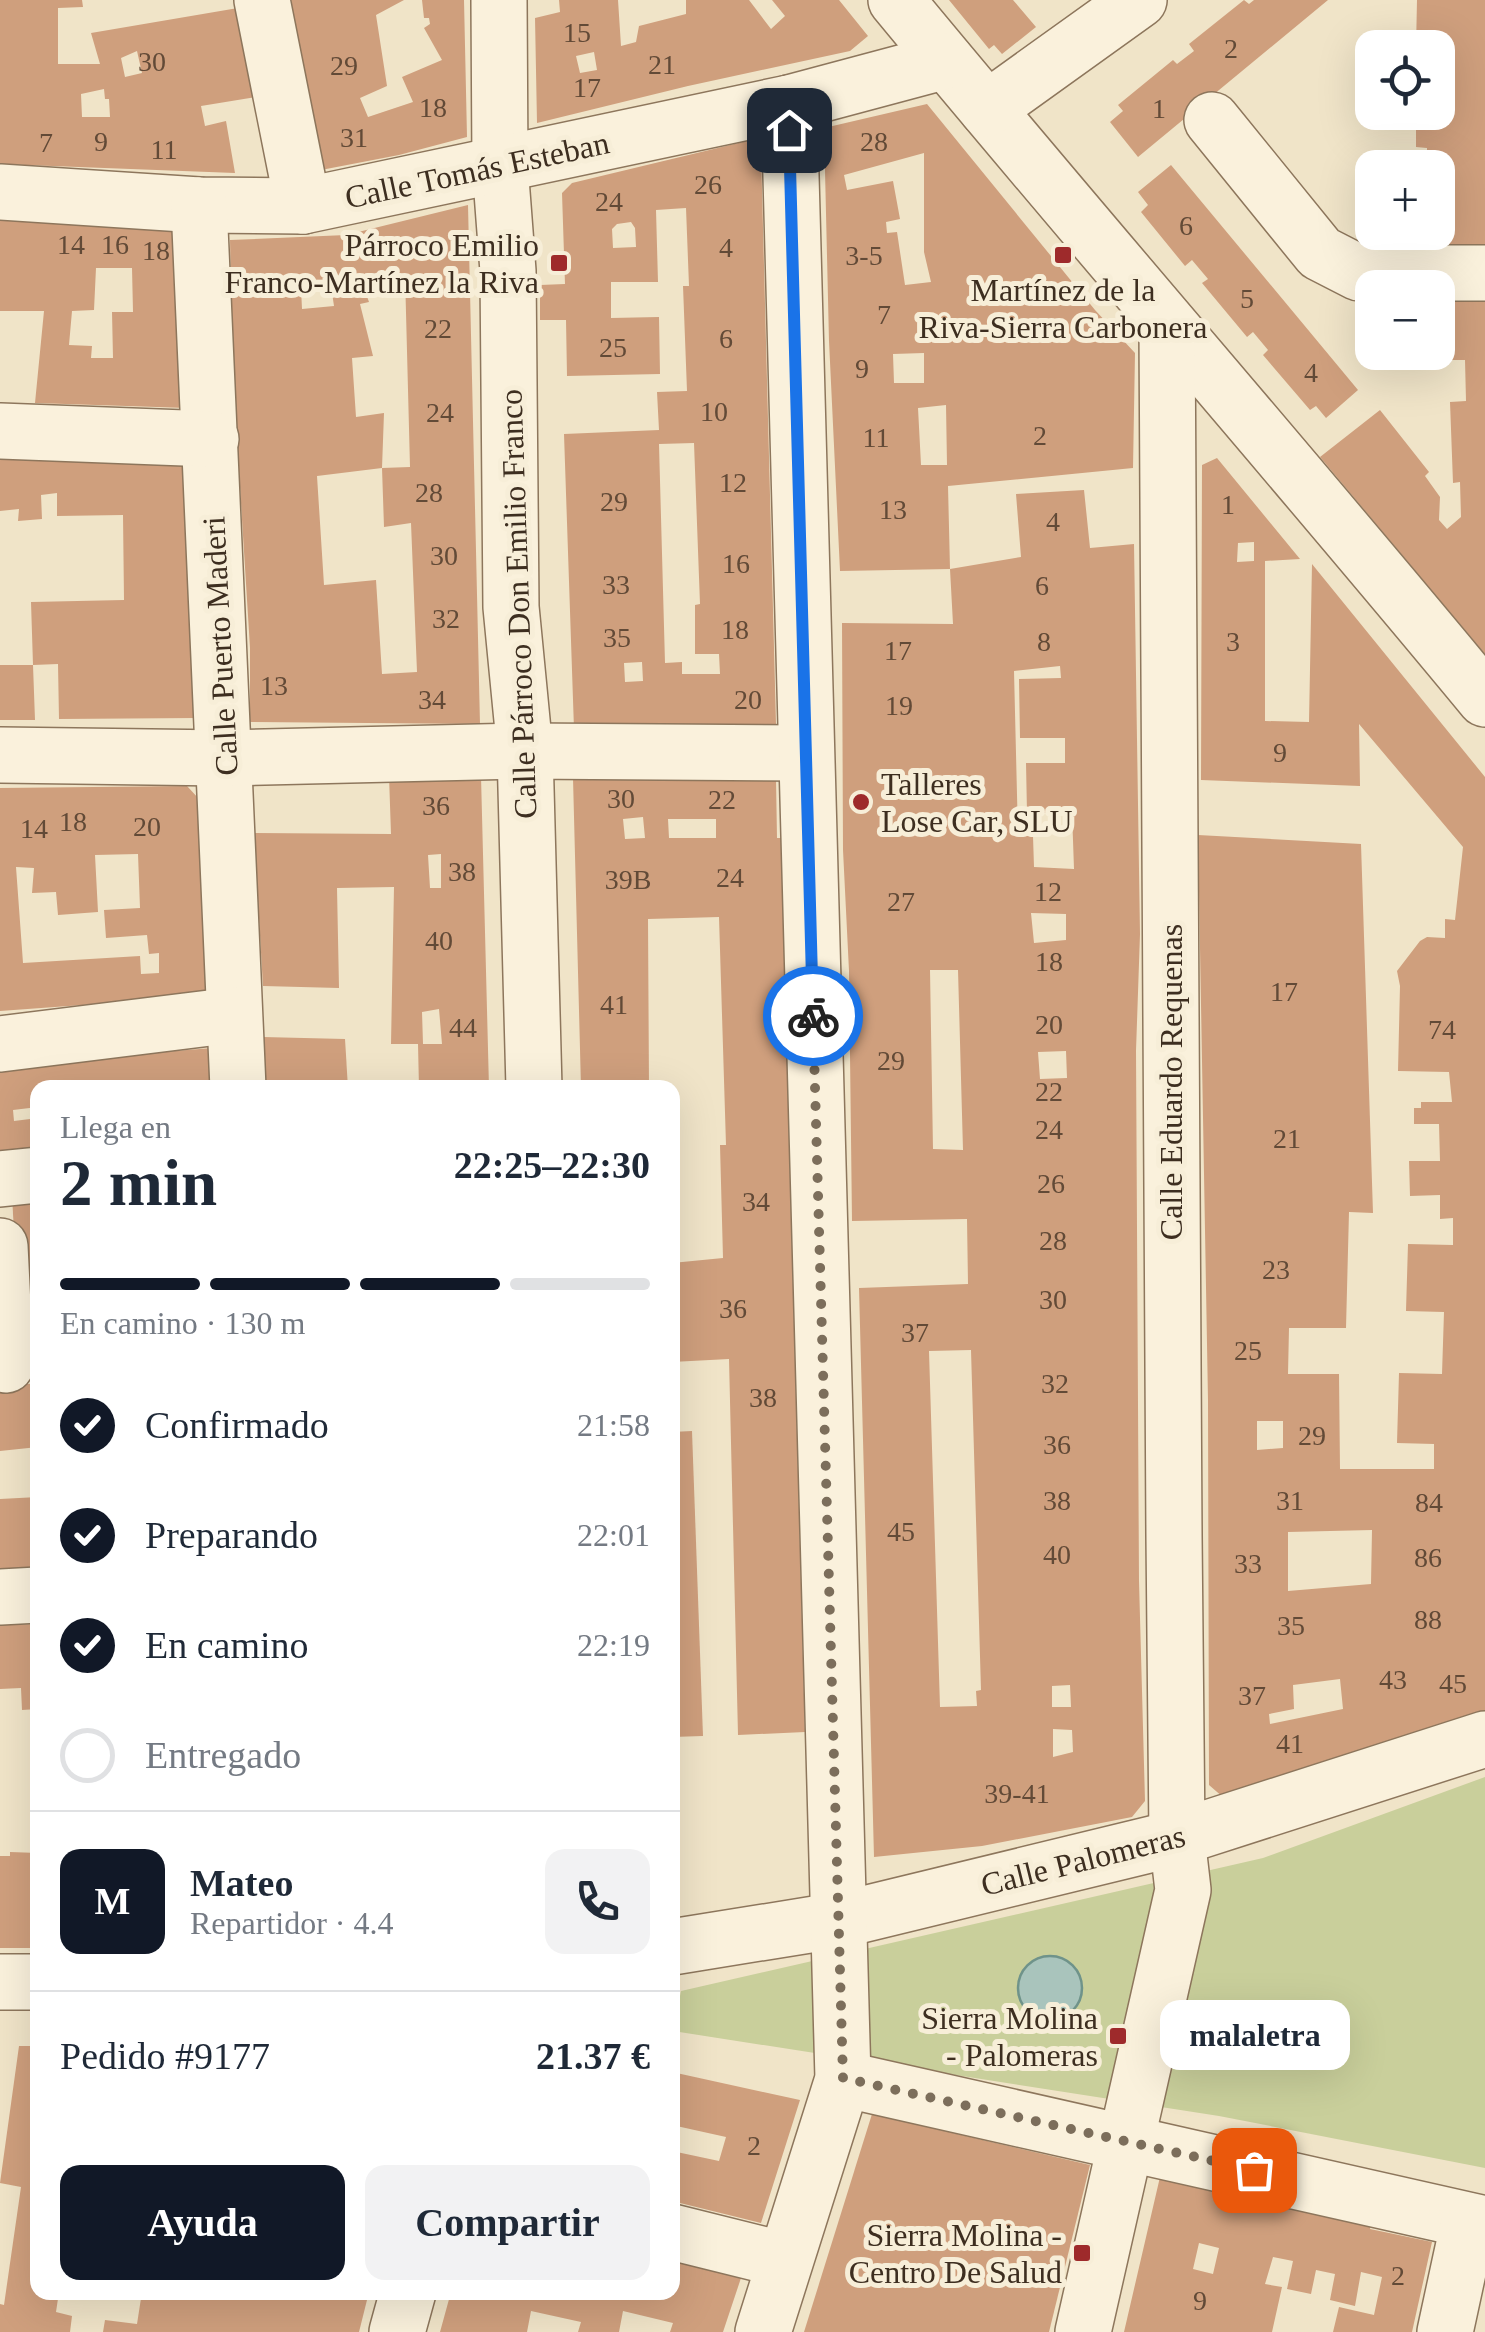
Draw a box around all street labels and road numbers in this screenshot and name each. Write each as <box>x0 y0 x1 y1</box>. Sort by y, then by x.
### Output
street label: Calle Tomás Esteban <box>342 124 612 216</box>
street label: Calle Párroco Don Emilio Franco <box>493 388 543 820</box>
street label: Calle Puerto Maderi <box>195 515 245 777</box>
street label: Calle Eduardo Requenas <box>1153 924 1189 1240</box>
street label: Calle Palomeras <box>977 1817 1189 1903</box>

